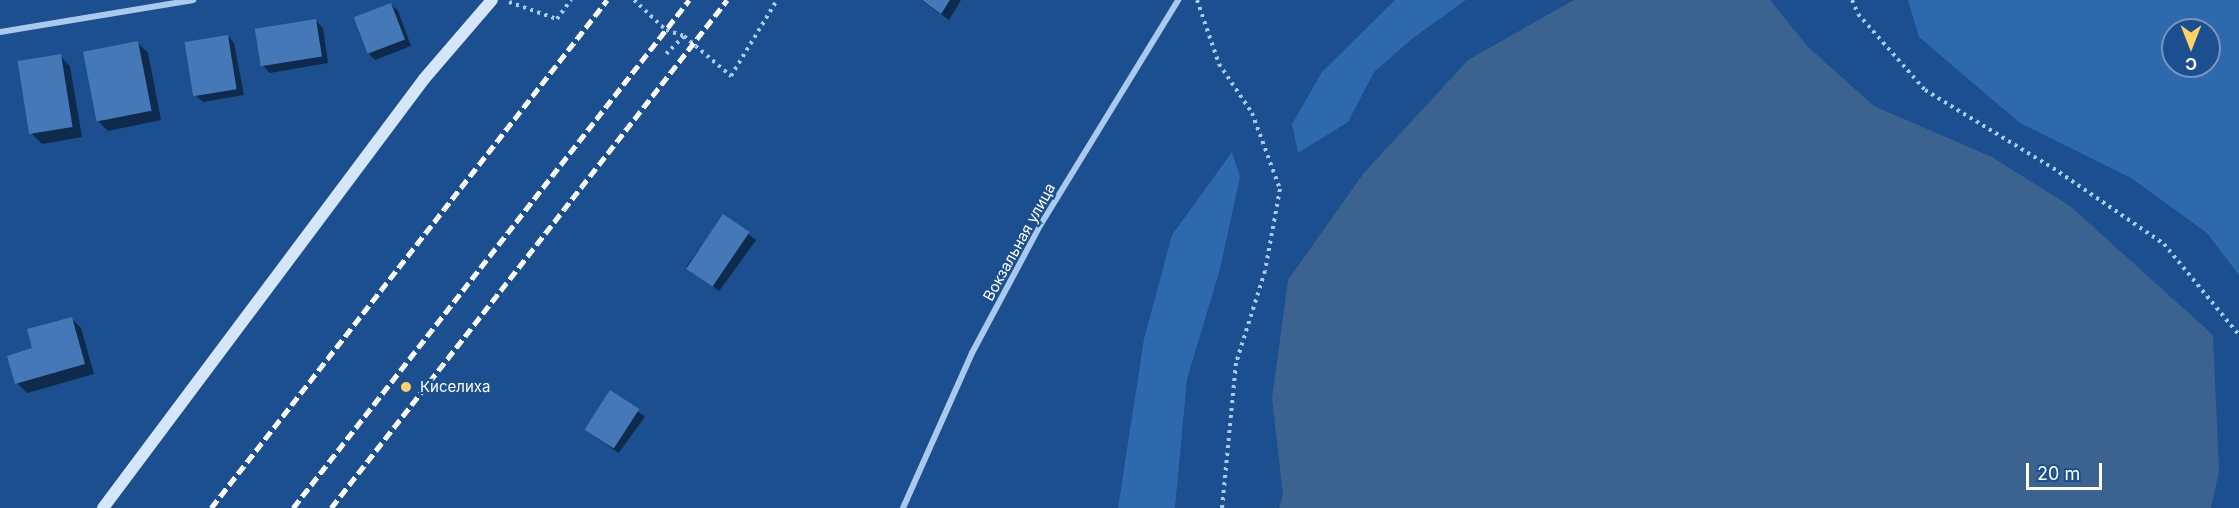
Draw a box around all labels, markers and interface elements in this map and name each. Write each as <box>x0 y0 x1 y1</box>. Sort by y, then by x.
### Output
north arrow <box>2161 18 2221 78</box>
text: С <box>2185 54 2197 74</box>
street label: Вокзальная улица <box>979 180 1059 304</box>
marker: Киселиха <box>397 378 415 396</box>
place label: Киселиха <box>420 378 490 396</box>
scale bar <box>2029 451 2106 489</box>
text: 20 m <box>2037 463 2080 484</box>

